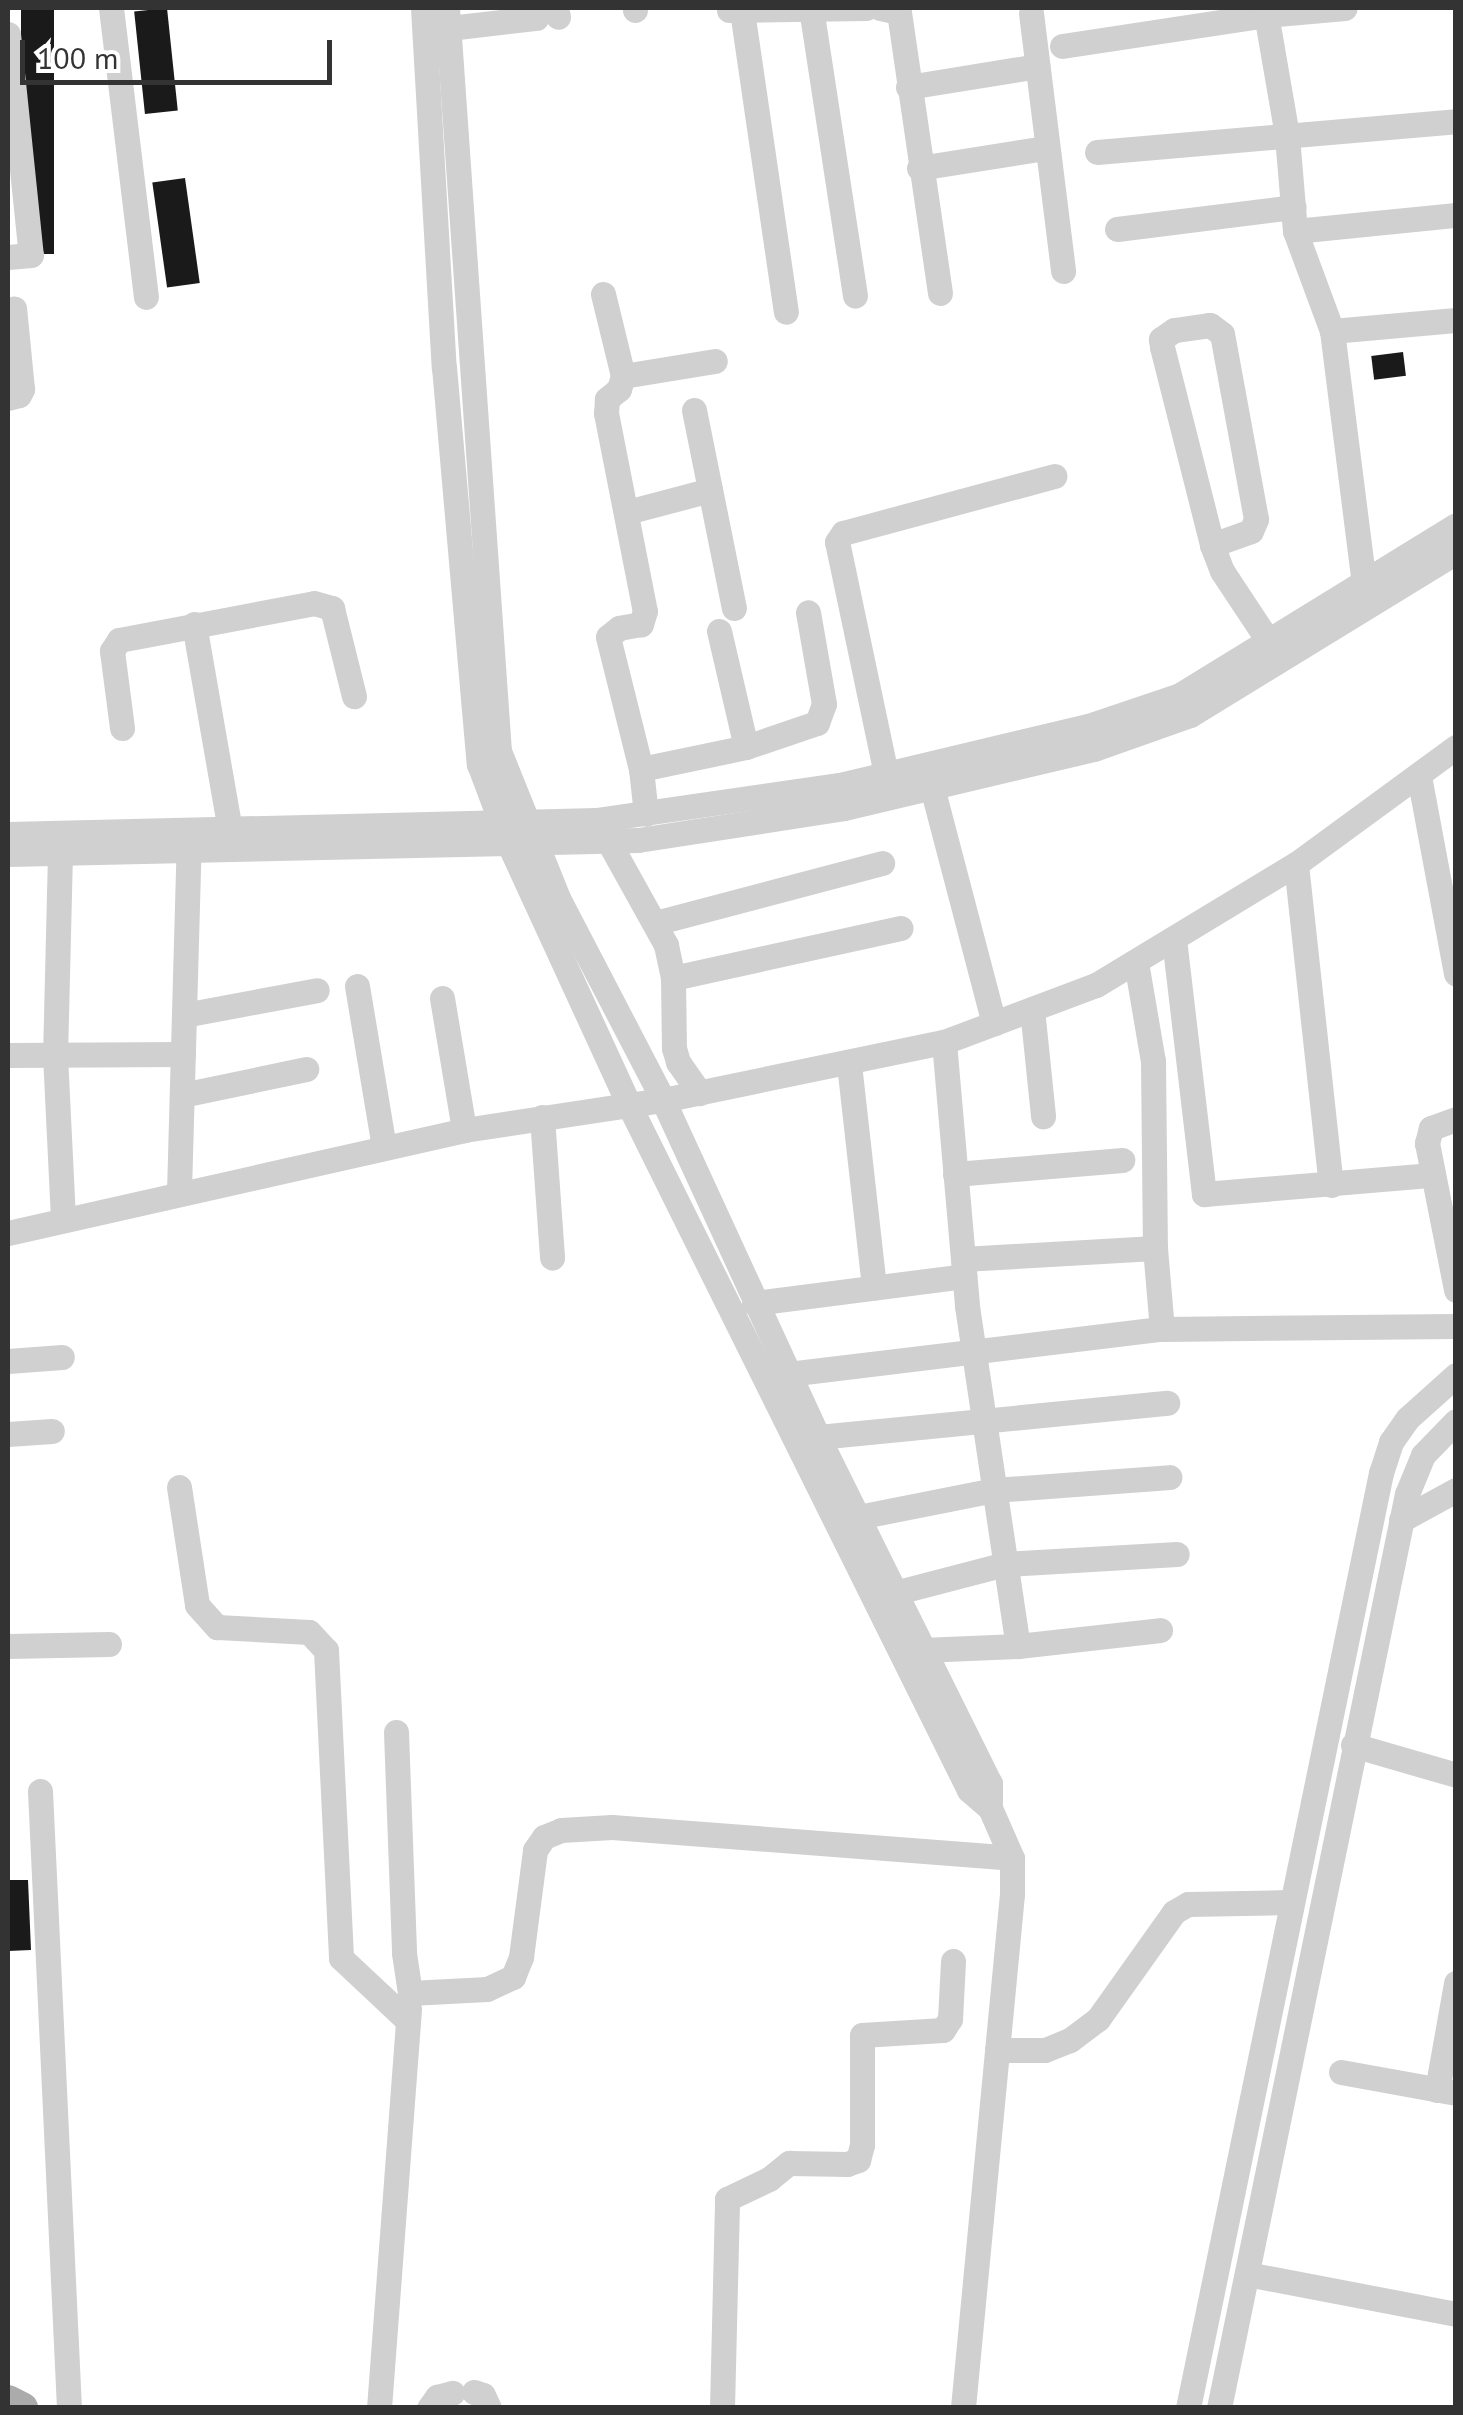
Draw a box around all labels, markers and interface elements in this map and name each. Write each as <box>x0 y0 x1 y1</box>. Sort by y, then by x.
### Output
scale bar <box>25 20 338 82</box>
text: 100 m <box>37 38 118 77</box>

